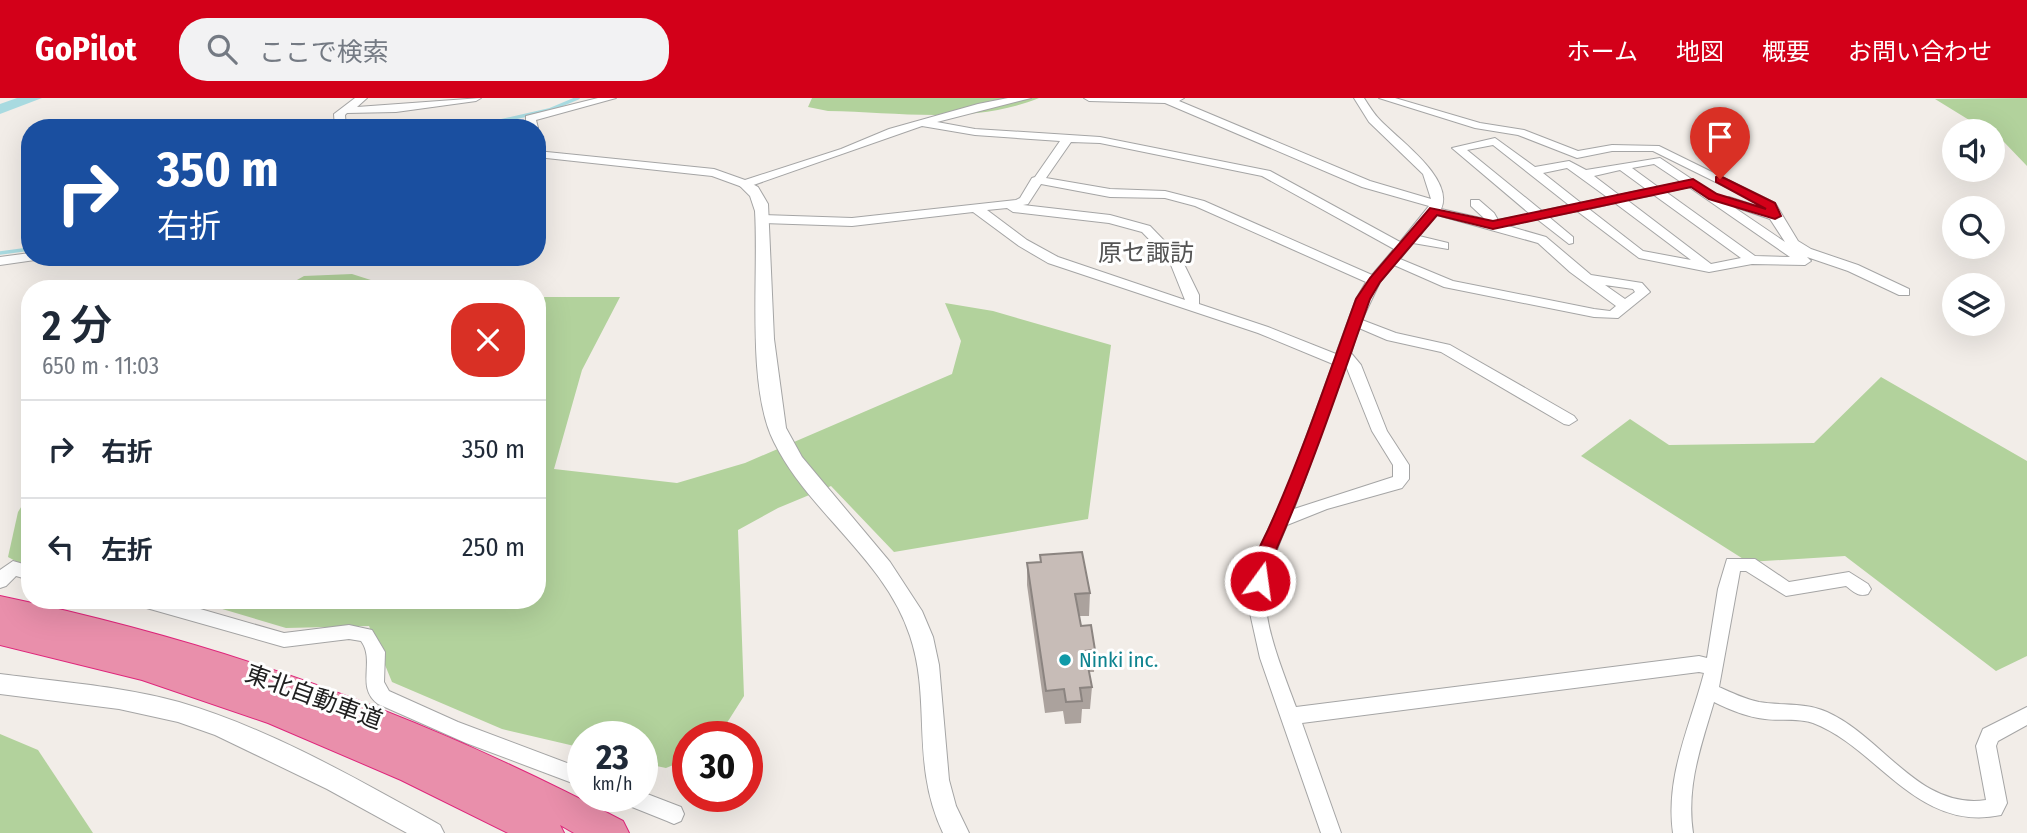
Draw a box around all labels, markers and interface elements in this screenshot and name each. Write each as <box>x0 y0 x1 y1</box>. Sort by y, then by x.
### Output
search box <box>179 18 669 81</box>
text: GoPilot <box>35 29 137 69</box>
icon: search <box>203 30 241 68</box>
text: ここで検索 <box>259 37 389 68</box>
text: ホーム <box>1567 38 1638 66</box>
text: 地図 <box>1676 38 1724 66</box>
text: 概要 <box>1762 38 1810 66</box>
text: お問い合わせ <box>1848 38 1992 66</box>
pin <box>1690 107 1750 179</box>
icon: arrive <box>1701 118 1739 156</box>
map controls <box>1942 119 2005 336</box>
button: sound <box>1942 119 2005 182</box>
text: 350 m <box>157 140 279 199</box>
icon: right <box>42 147 133 238</box>
button: search <box>1942 196 2005 259</box>
text: 右折 <box>157 207 221 245</box>
district label: 原セ諏訪 <box>1098 239 1194 267</box>
button: layers <box>1942 273 2005 336</box>
text: 2 分 <box>42 301 112 351</box>
button: close <box>451 303 525 377</box>
text: 650 m · 11:03 <box>42 352 159 380</box>
icon: right <box>42 430 80 468</box>
text: 350 m <box>462 434 525 465</box>
text: 右折 <box>101 437 153 468</box>
icon: left <box>42 528 80 566</box>
text: 250 m <box>462 532 525 563</box>
text: 左折 <box>101 535 153 566</box>
position arrow <box>1223 544 1297 618</box>
place label: Ninki inc. <box>1079 647 1158 673</box>
marker: Ninki inc. <box>1057 652 1073 668</box>
street label: 東北自動車道 <box>242 659 386 735</box>
speed limit sign: 30 <box>672 721 763 812</box>
text: 23 <box>596 736 629 778</box>
text: km/h <box>592 773 633 795</box>

